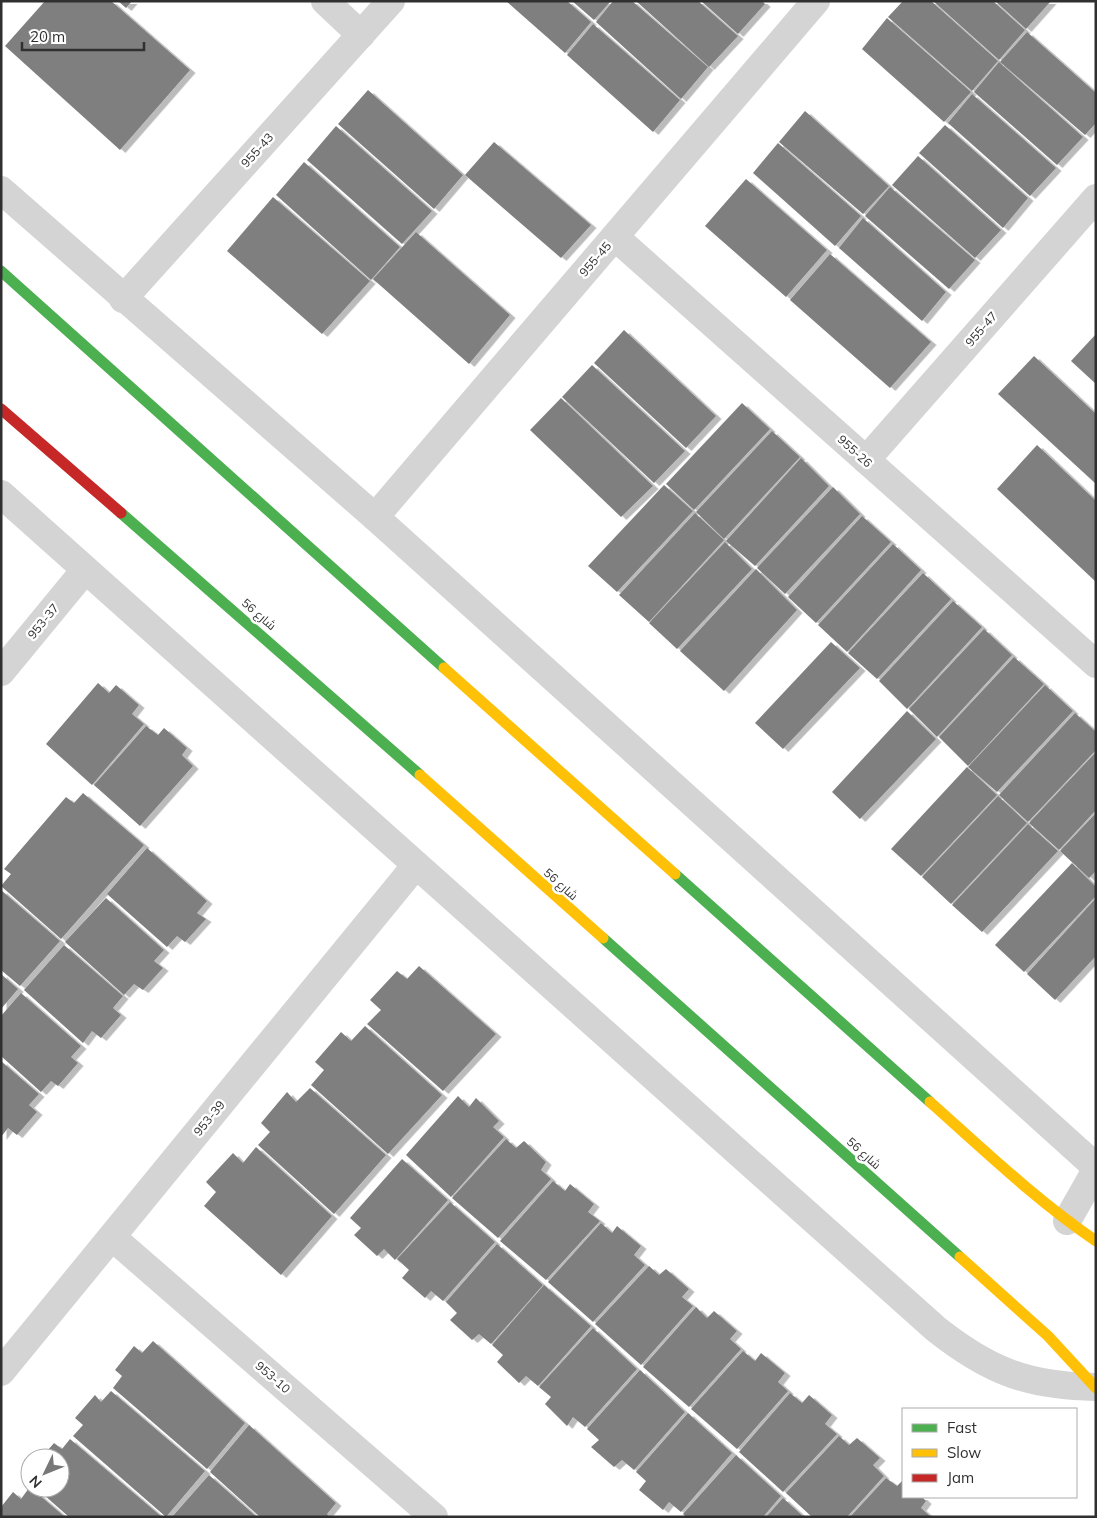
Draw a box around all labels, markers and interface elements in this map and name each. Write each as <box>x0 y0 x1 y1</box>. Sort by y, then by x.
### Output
scale bar <box>22 20 145 52</box>
text: 20 m <box>30 27 65 46</box>
street label: 955-43 <box>238 130 276 170</box>
street label: 955-45 <box>576 239 614 279</box>
street label: 955-47 <box>962 309 1000 349</box>
street label: 955-26 <box>835 432 875 470</box>
street label: شارع 56 <box>238 595 279 634</box>
street label: 953-37 <box>24 600 62 642</box>
street label: شارع 56 <box>540 865 581 904</box>
street label: 953-39 <box>190 1097 228 1139</box>
street label: شارع 56 <box>843 1134 884 1173</box>
street label: 953-10 <box>253 1358 293 1396</box>
legend <box>902 1408 1077 1498</box>
text: Fast <box>947 1418 977 1437</box>
text: Slow <box>947 1443 981 1462</box>
north arrow <box>20 1448 70 1498</box>
text: Jam <box>947 1468 974 1487</box>
text: N <box>25 1472 46 1492</box>

